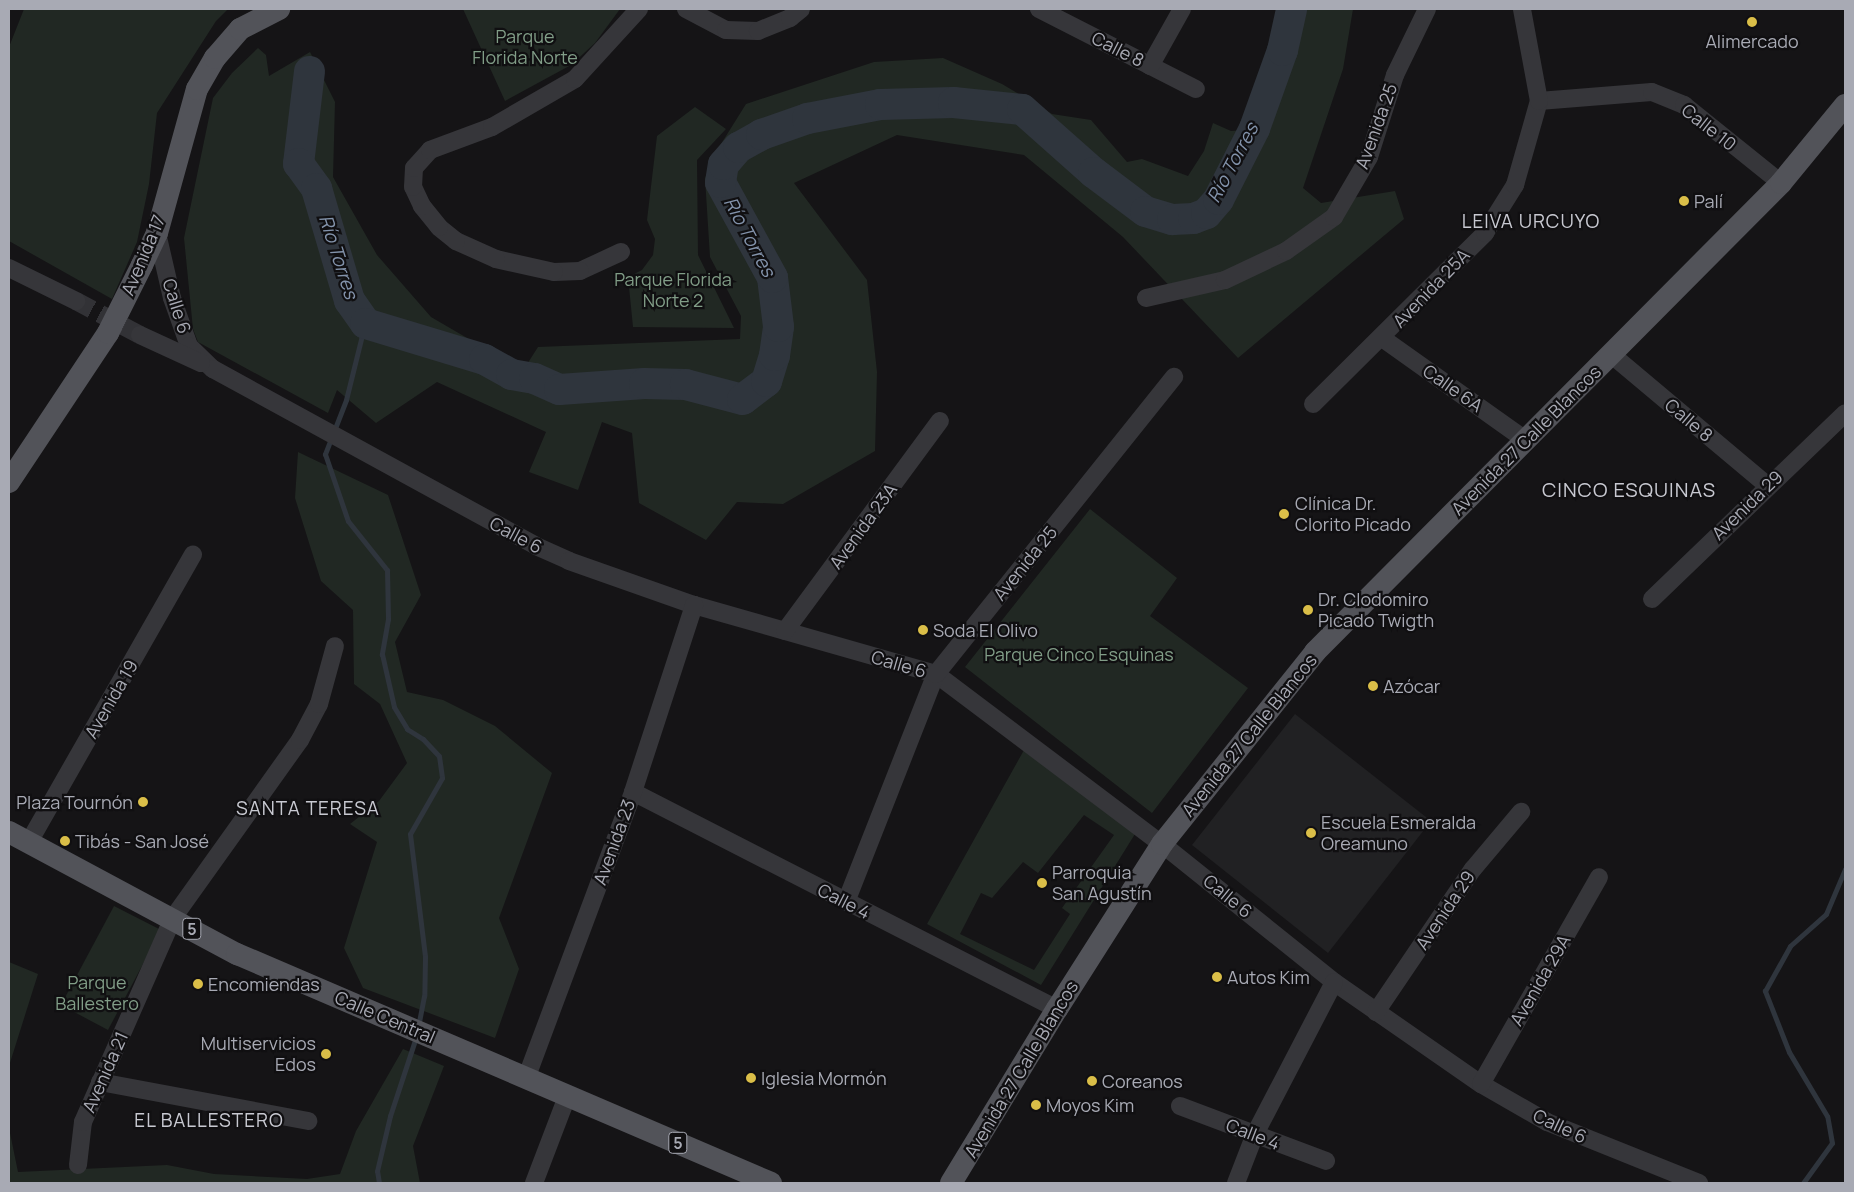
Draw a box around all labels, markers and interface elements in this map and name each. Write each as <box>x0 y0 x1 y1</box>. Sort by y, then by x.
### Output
marker: Alimercado <box>1746 16 1758 28</box>
park label: Parque Florida Norte <box>472 26 578 68</box>
street label: Calle 8 <box>1088 27 1148 71</box>
place label: Alimercado <box>1705 30 1799 52</box>
street label: Avenida 25 <box>1351 80 1401 172</box>
street label: Calle 10 <box>1677 99 1741 155</box>
water label: Río Torres <box>1202 119 1264 207</box>
place label: Palí <box>1694 190 1723 212</box>
water label: Río Torres <box>718 193 780 281</box>
marker: Palí <box>1678 195 1690 207</box>
district label: LEIVA URCUYO <box>1460 211 1602 233</box>
street label: Avenida 17 <box>116 212 170 298</box>
water label: Río Torres <box>314 212 362 302</box>
street label: Avenida 25A <box>1388 244 1474 332</box>
park label: Parque Florida Norte 2 <box>614 269 732 312</box>
street label: Calle 6 <box>158 276 196 336</box>
street label: Calle 6A <box>1419 360 1487 416</box>
street label: Avenida 27 Calle Blancos <box>1447 361 1605 519</box>
street label: Calle 8 <box>1661 394 1717 446</box>
street label: Avenida 29 <box>1707 466 1787 544</box>
district label: CINCO ESQUINAS <box>1540 477 1718 501</box>
street label: Avenida 23A <box>825 479 901 573</box>
place label: Clínica Dr. Clorito Picado <box>1295 493 1411 536</box>
marker: Clínica Dr. Clorito Picado <box>1277 507 1291 521</box>
street label: Calle 6 <box>486 512 546 558</box>
street label: Avenida 25 <box>988 521 1062 605</box>
place label: Dr. Clodomiro Picado Twigth <box>1318 589 1434 632</box>
marker: Dr. Clodomiro Picado Twigth <box>1302 604 1314 616</box>
place label: Soda El Olivo <box>933 619 1038 641</box>
marker: Soda El Olivo <box>917 624 929 636</box>
park label: Parque Cinco Esquinas <box>984 643 1174 665</box>
street label: Calle 6 <box>869 646 929 682</box>
street label: Avenida 27 Calle Blancos <box>1177 649 1321 821</box>
street label: Avenida 19 <box>80 656 142 742</box>
place label: Azócar <box>1383 675 1440 697</box>
marker: Azócar <box>1367 680 1379 692</box>
place label: Plaza Tournón <box>16 791 133 813</box>
marker: Plaza Tournón <box>137 796 149 808</box>
street label: Avenida 23 <box>589 796 639 888</box>
district label: SANTA TERESA <box>235 798 381 820</box>
place label: Escuela Esmeralda Oreamuno <box>1321 812 1476 854</box>
marker: Escuela Esmeralda Oreamuno <box>1305 827 1317 839</box>
place label: Tibás - San José <box>75 830 209 852</box>
marker: Tibás - San José <box>59 835 71 847</box>
place label: Parroquia San Agustín <box>1052 862 1152 904</box>
street label: Avenida 29 <box>1411 867 1479 953</box>
street label: Calle 6 <box>1199 870 1257 922</box>
marker: Parroquia San Agustín <box>1036 877 1048 889</box>
street label: Calle 4 <box>814 879 874 923</box>
road number: 5 <box>182 916 202 942</box>
street label: Avenida 29A <box>1505 931 1575 1029</box>
place label: Autos Kim <box>1227 966 1310 988</box>
marker: Autos Kim <box>1211 971 1223 983</box>
park label: Parque Ballestero <box>55 972 139 1014</box>
place label: Encomiendas <box>208 973 320 995</box>
street label: Avenida 27 Calle Blancos <box>960 977 1082 1161</box>
marker: Encomiendas <box>192 978 204 990</box>
street label: Calle Central <box>332 986 438 1048</box>
street label: Avenida 21 <box>78 1028 132 1116</box>
place label: Multiservicios Edos <box>201 1033 316 1076</box>
marker: Multiservicios Edos <box>320 1048 332 1060</box>
place label: Iglesia Mormón <box>761 1067 887 1089</box>
place label: Coreanos <box>1102 1070 1183 1092</box>
marker: Iglesia Mormón <box>745 1072 757 1084</box>
marker: Coreanos <box>1086 1075 1098 1087</box>
place label: Moyos Kim <box>1046 1094 1134 1116</box>
marker: Moyos Kim <box>1030 1099 1042 1111</box>
street label: Calle 6 <box>1530 1104 1590 1148</box>
district label: EL BALLESTERO <box>132 1110 286 1132</box>
street label: Calle 4 <box>1223 1114 1283 1154</box>
road number: 5 <box>668 1130 688 1156</box>

